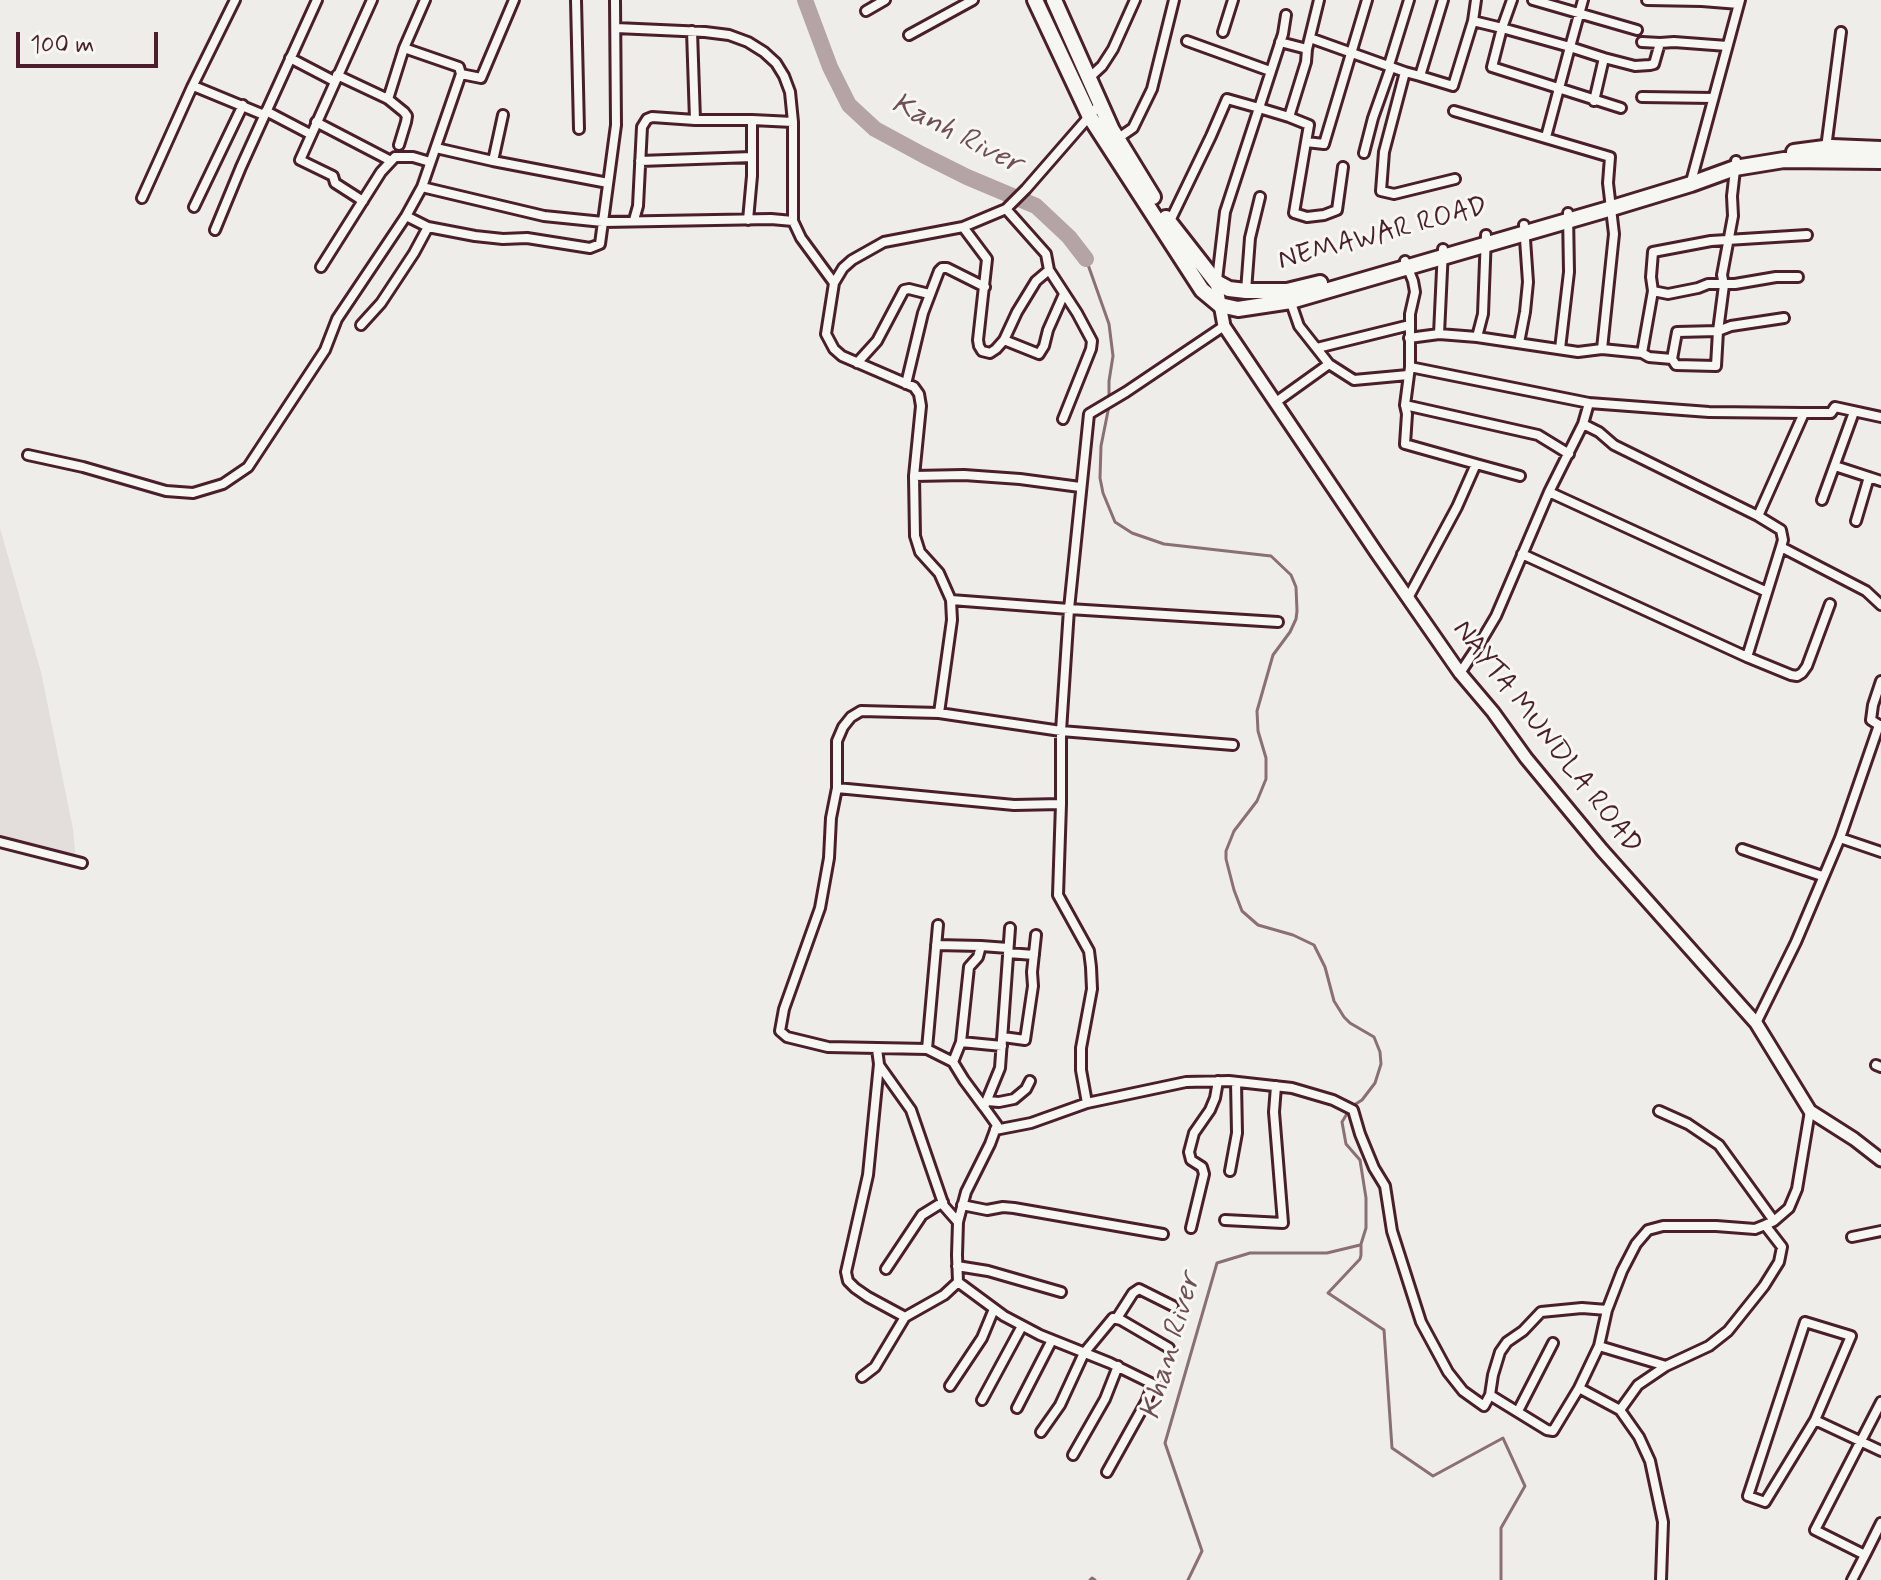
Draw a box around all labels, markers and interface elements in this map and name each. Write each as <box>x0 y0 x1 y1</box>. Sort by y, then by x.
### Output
scale bar <box>20 16 162 66</box>
text: 100 m <box>30 30 94 61</box>
water label: Kanh River <box>885 87 1027 183</box>
street label: NEMAWAR ROAD <box>1275 191 1491 279</box>
street label: NAYTA MUNDLA ROAD <box>1444 614 1648 862</box>
water label: Khan River <box>1134 1270 1210 1424</box>

